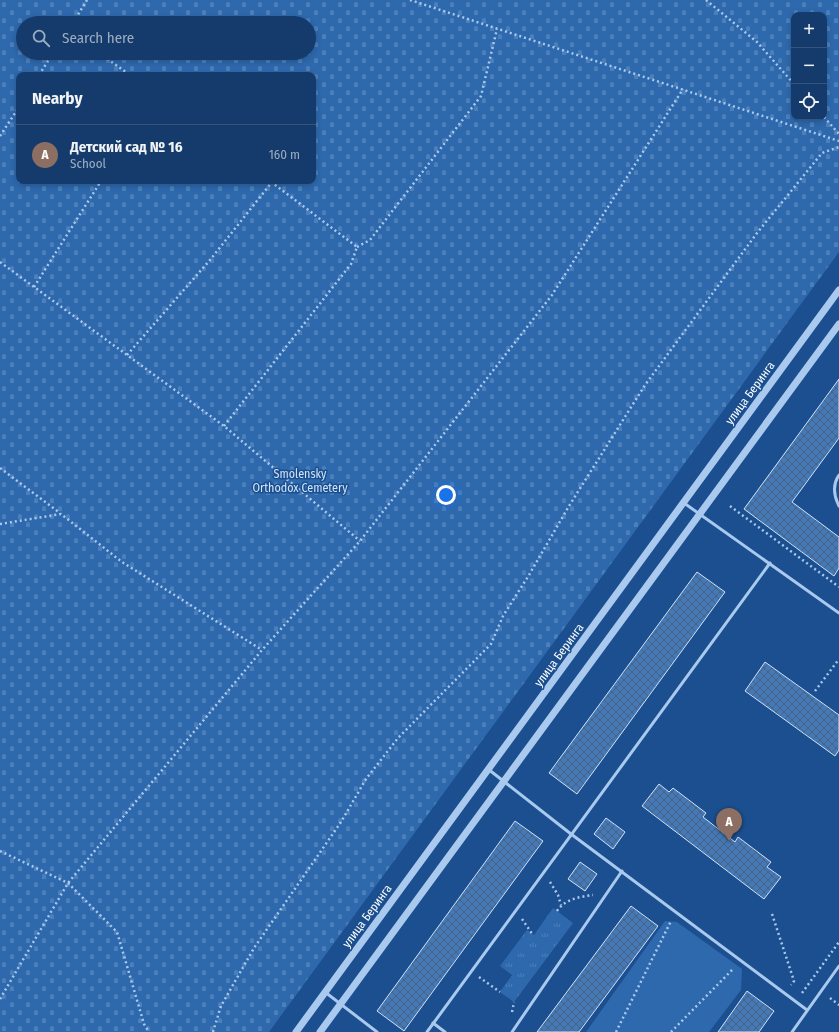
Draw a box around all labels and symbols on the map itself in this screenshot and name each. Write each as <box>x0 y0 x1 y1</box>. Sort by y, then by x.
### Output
street label: улица Беринга <box>722 359 778 427</box>
park label: Smolensky Orthodox Cemetery <box>252 467 348 495</box>
your location <box>436 485 456 505</box>
street label: улица Беринга <box>531 621 587 689</box>
pin: A <box>716 808 742 841</box>
street label: улица Беринга <box>339 882 395 950</box>

